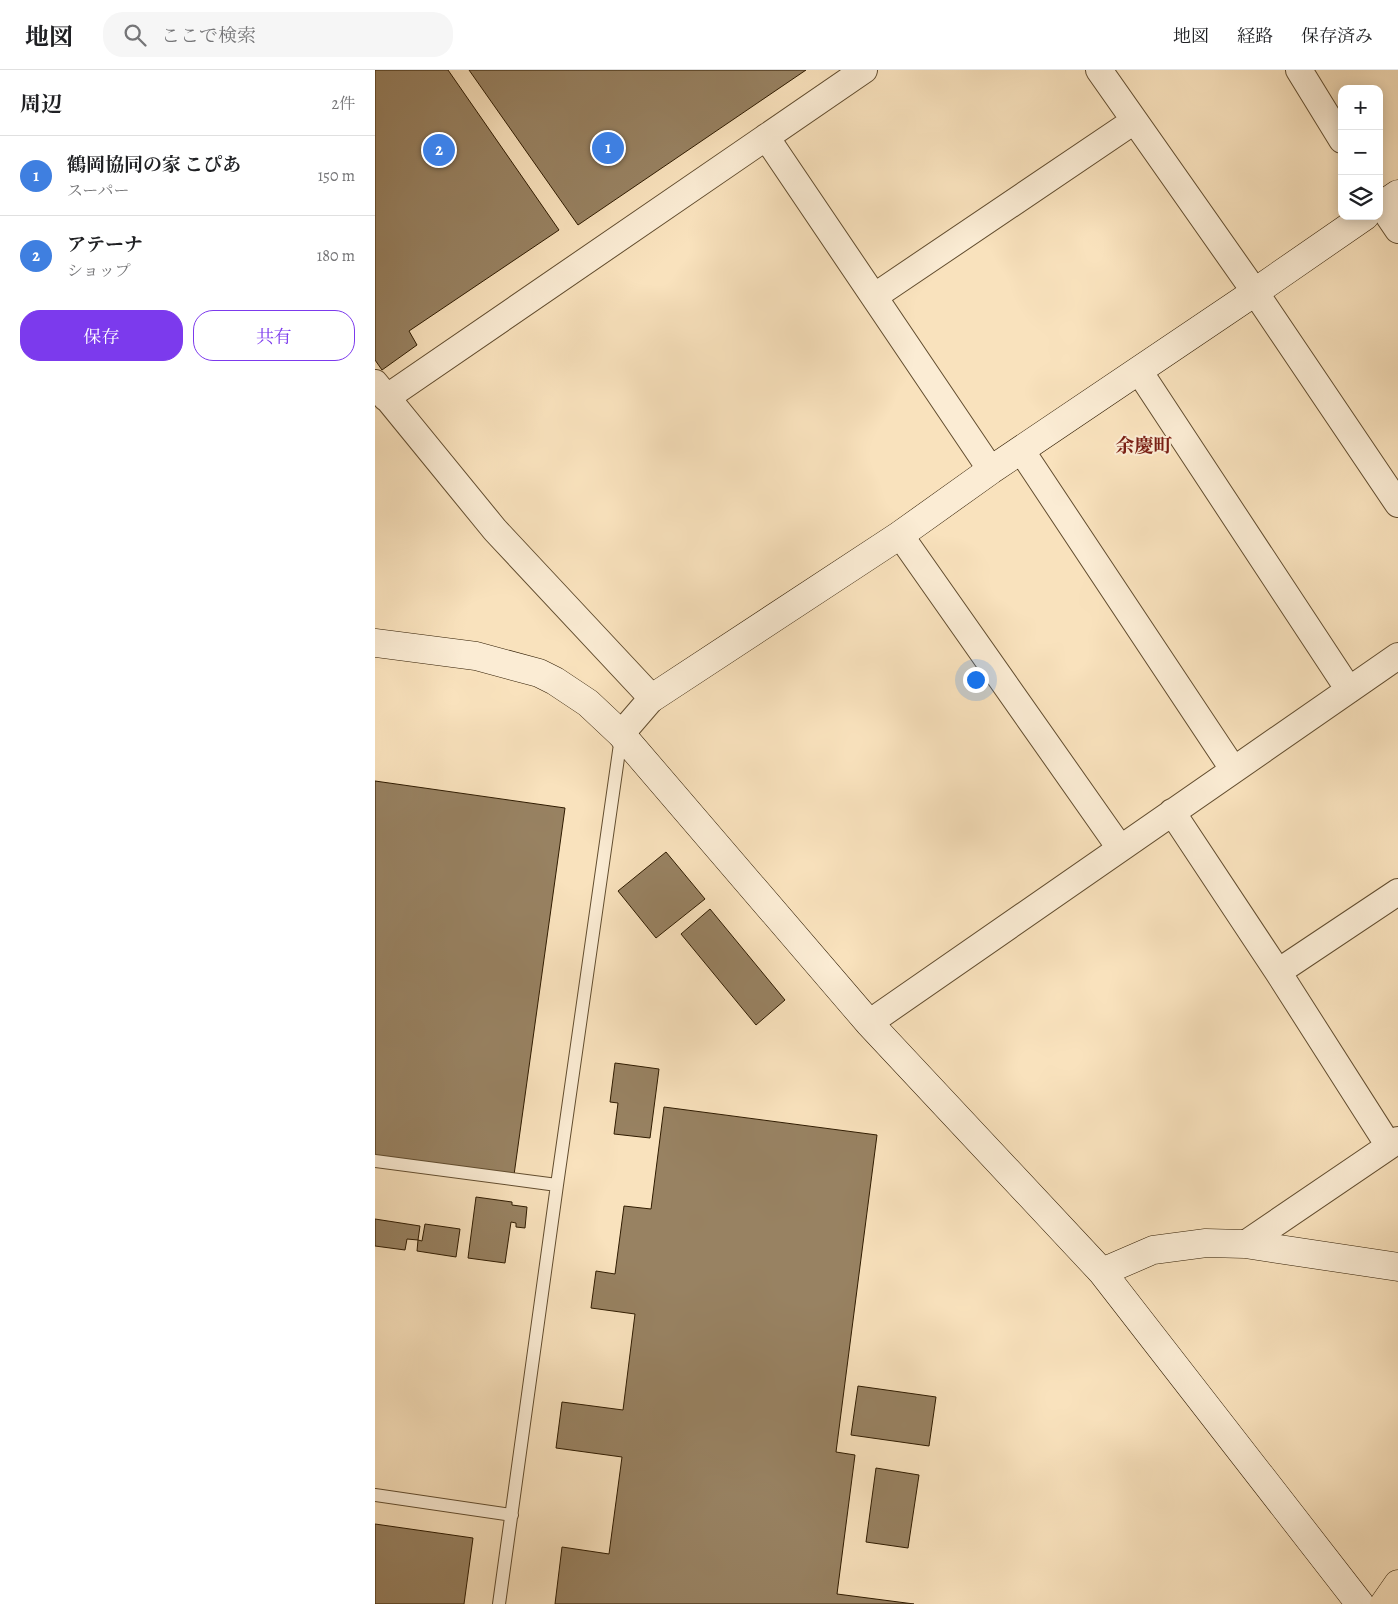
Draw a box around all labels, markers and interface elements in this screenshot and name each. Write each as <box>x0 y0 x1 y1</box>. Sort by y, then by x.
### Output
search box <box>103 12 453 57</box>
text: 地図 <box>25 21 73 53</box>
icon: search <box>121 21 149 49</box>
text: ここで検索 <box>161 23 256 49</box>
text: 地図 <box>1173 24 1209 48</box>
text: 経路 <box>1237 24 1273 48</box>
text: 保存済み <box>1301 24 1373 48</box>
map controls <box>1338 85 1383 220</box>
button: + <box>1338 85 1383 130</box>
text: 周辺 <box>20 90 62 118</box>
text: 2件 <box>331 93 355 115</box>
pin: 1 <box>592 129 624 167</box>
button: − <box>1338 130 1383 175</box>
pin: 2 <box>423 131 455 169</box>
text: 鶴岡協同の家 こぴあ <box>67 152 241 178</box>
text: 1 <box>33 165 39 187</box>
text: 150 m <box>318 165 355 187</box>
button: layers <box>1338 175 1383 220</box>
text: スーパー <box>67 180 129 202</box>
text: アテーナ <box>67 232 143 258</box>
text: 2 <box>32 245 40 267</box>
text: 180 m <box>317 245 355 267</box>
text: ショップ <box>67 260 131 282</box>
button: 保存 <box>20 310 183 361</box>
button: 共有 <box>193 310 355 361</box>
district label: 余慶町 <box>1115 433 1173 459</box>
your location <box>963 667 989 693</box>

